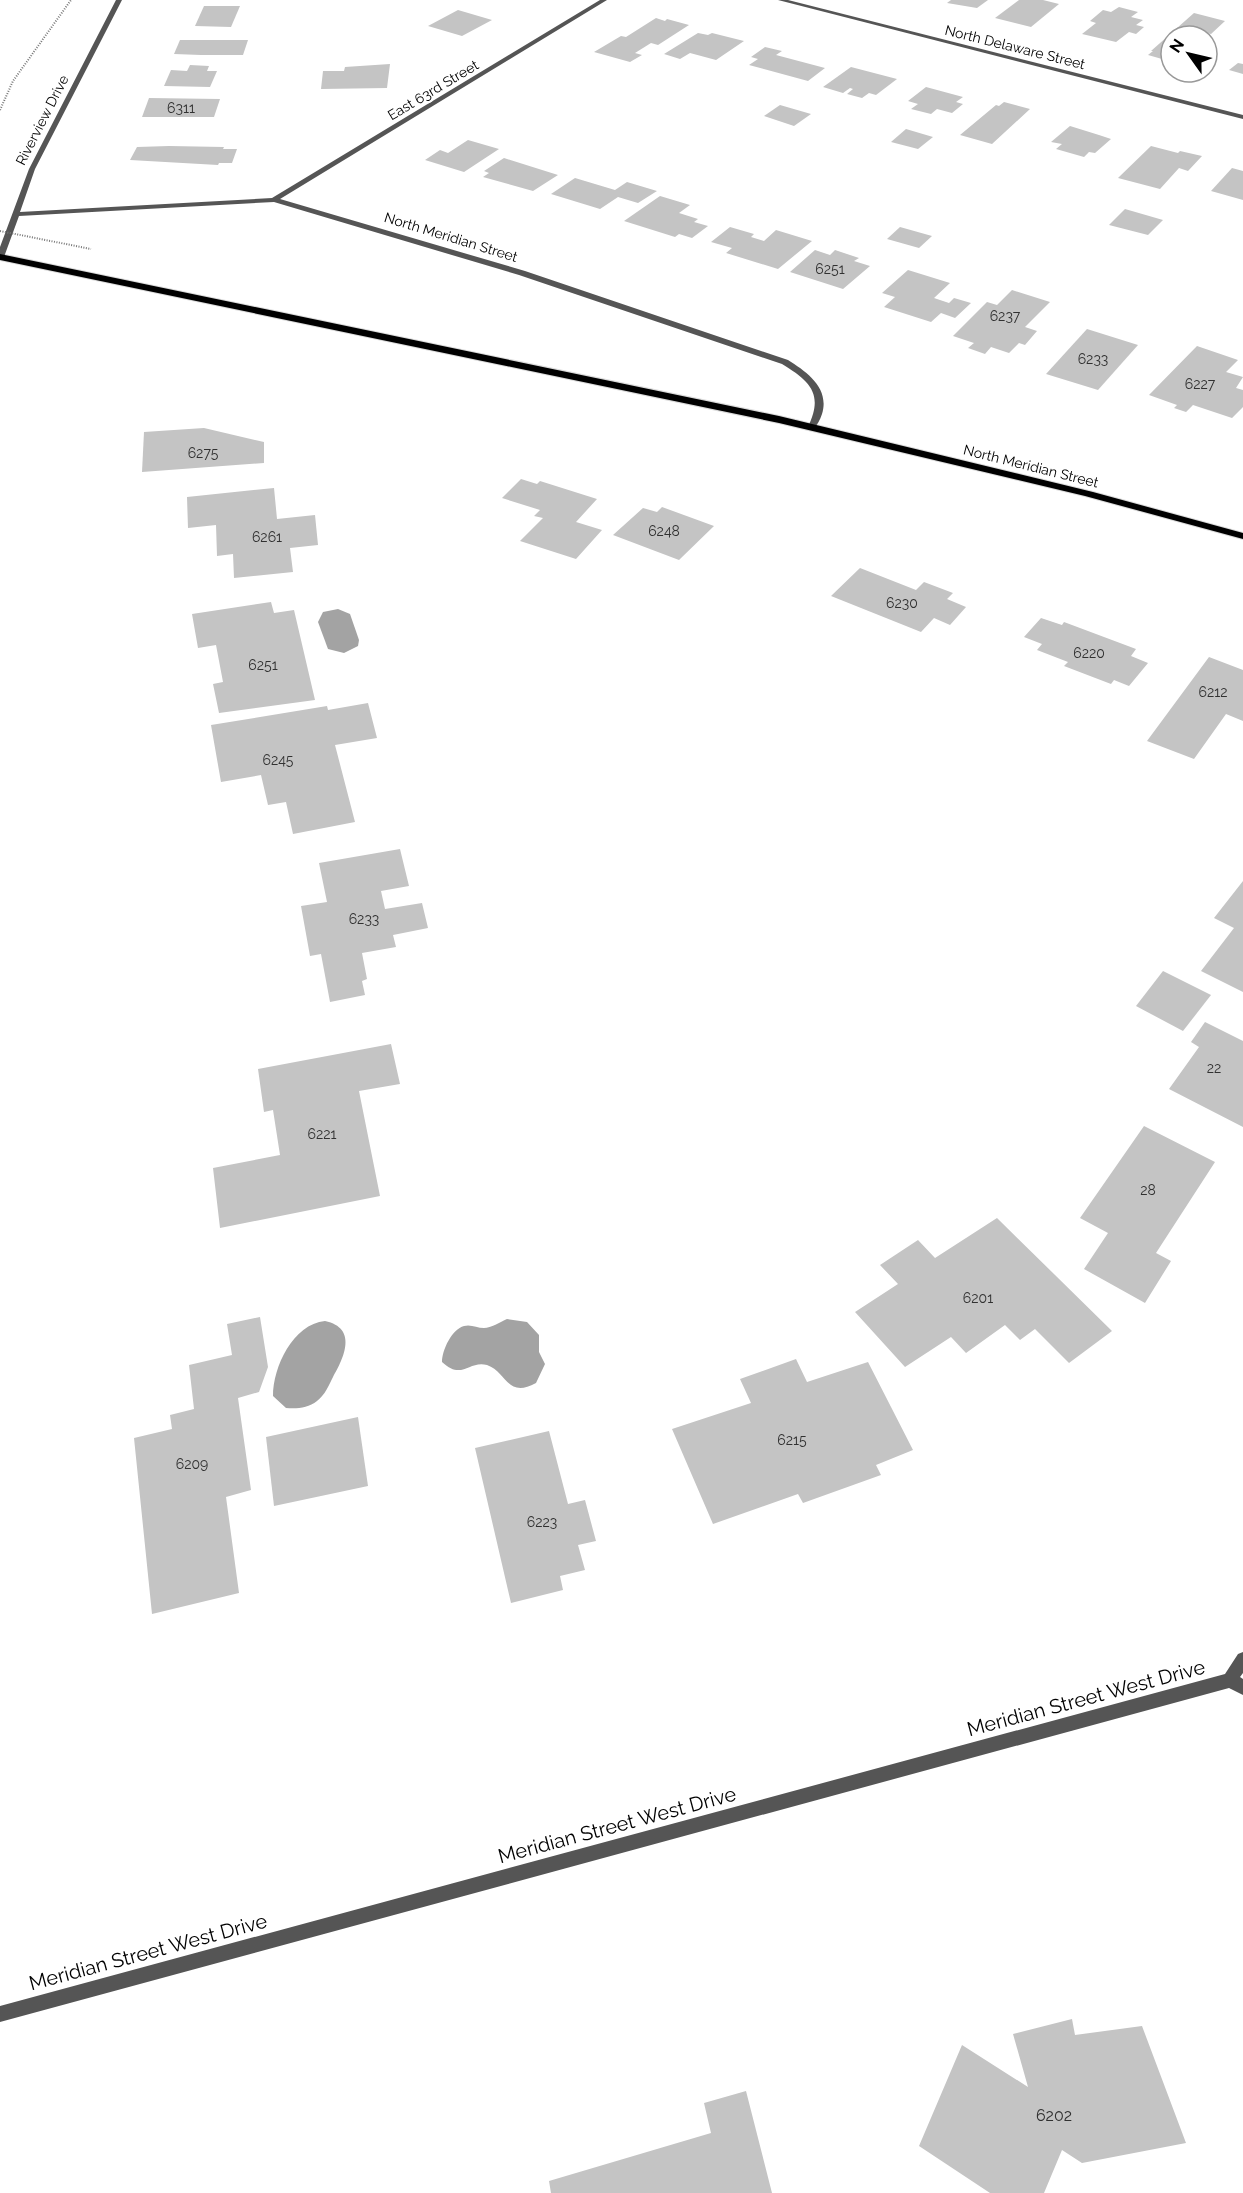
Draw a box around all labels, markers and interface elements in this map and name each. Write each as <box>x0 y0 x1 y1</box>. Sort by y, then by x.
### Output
street label: North Delaware Street <box>943 22 1087 72</box>
north arrow <box>1159 24 1219 84</box>
text: N <box>1166 36 1188 56</box>
street label: East 63rd Street <box>385 56 481 123</box>
street label: Riverview Drive <box>12 72 72 168</box>
house number: 6311 <box>167 100 195 116</box>
street label: North Meridian Street <box>382 209 520 265</box>
house number: 6251 <box>815 261 845 277</box>
house number: 6237 <box>990 308 1021 324</box>
house number: 6233 <box>1078 351 1108 367</box>
house number: 6227 <box>1185 376 1216 392</box>
street label: North Meridian Street <box>962 441 1100 491</box>
house number: 6275 <box>188 445 219 461</box>
house number: 6248 <box>648 523 680 539</box>
house number: 6261 <box>252 529 282 545</box>
house number: 6230 <box>886 595 918 611</box>
house number: 6220 <box>1073 645 1105 661</box>
house number: 6251 <box>248 657 278 673</box>
house number: 6212 <box>1198 684 1228 700</box>
house number: 6245 <box>262 752 294 768</box>
house number: 6233 <box>349 911 379 927</box>
house number: 22 <box>1207 1060 1221 1076</box>
house number: 6221 <box>307 1126 337 1142</box>
house number: 28 <box>1140 1182 1156 1198</box>
house number: 6201 <box>963 1290 993 1306</box>
house number: 6215 <box>777 1432 807 1448</box>
house number: 6209 <box>176 1456 208 1472</box>
house number: 6223 <box>527 1514 557 1530</box>
street label: Meridian Street West Drive <box>964 1655 1208 1741</box>
street label: Meridian Street West Drive <box>495 1782 739 1868</box>
street label: Meridian Street West Drive <box>26 1909 270 1995</box>
house number: 6202 <box>1036 2106 1072 2125</box>

